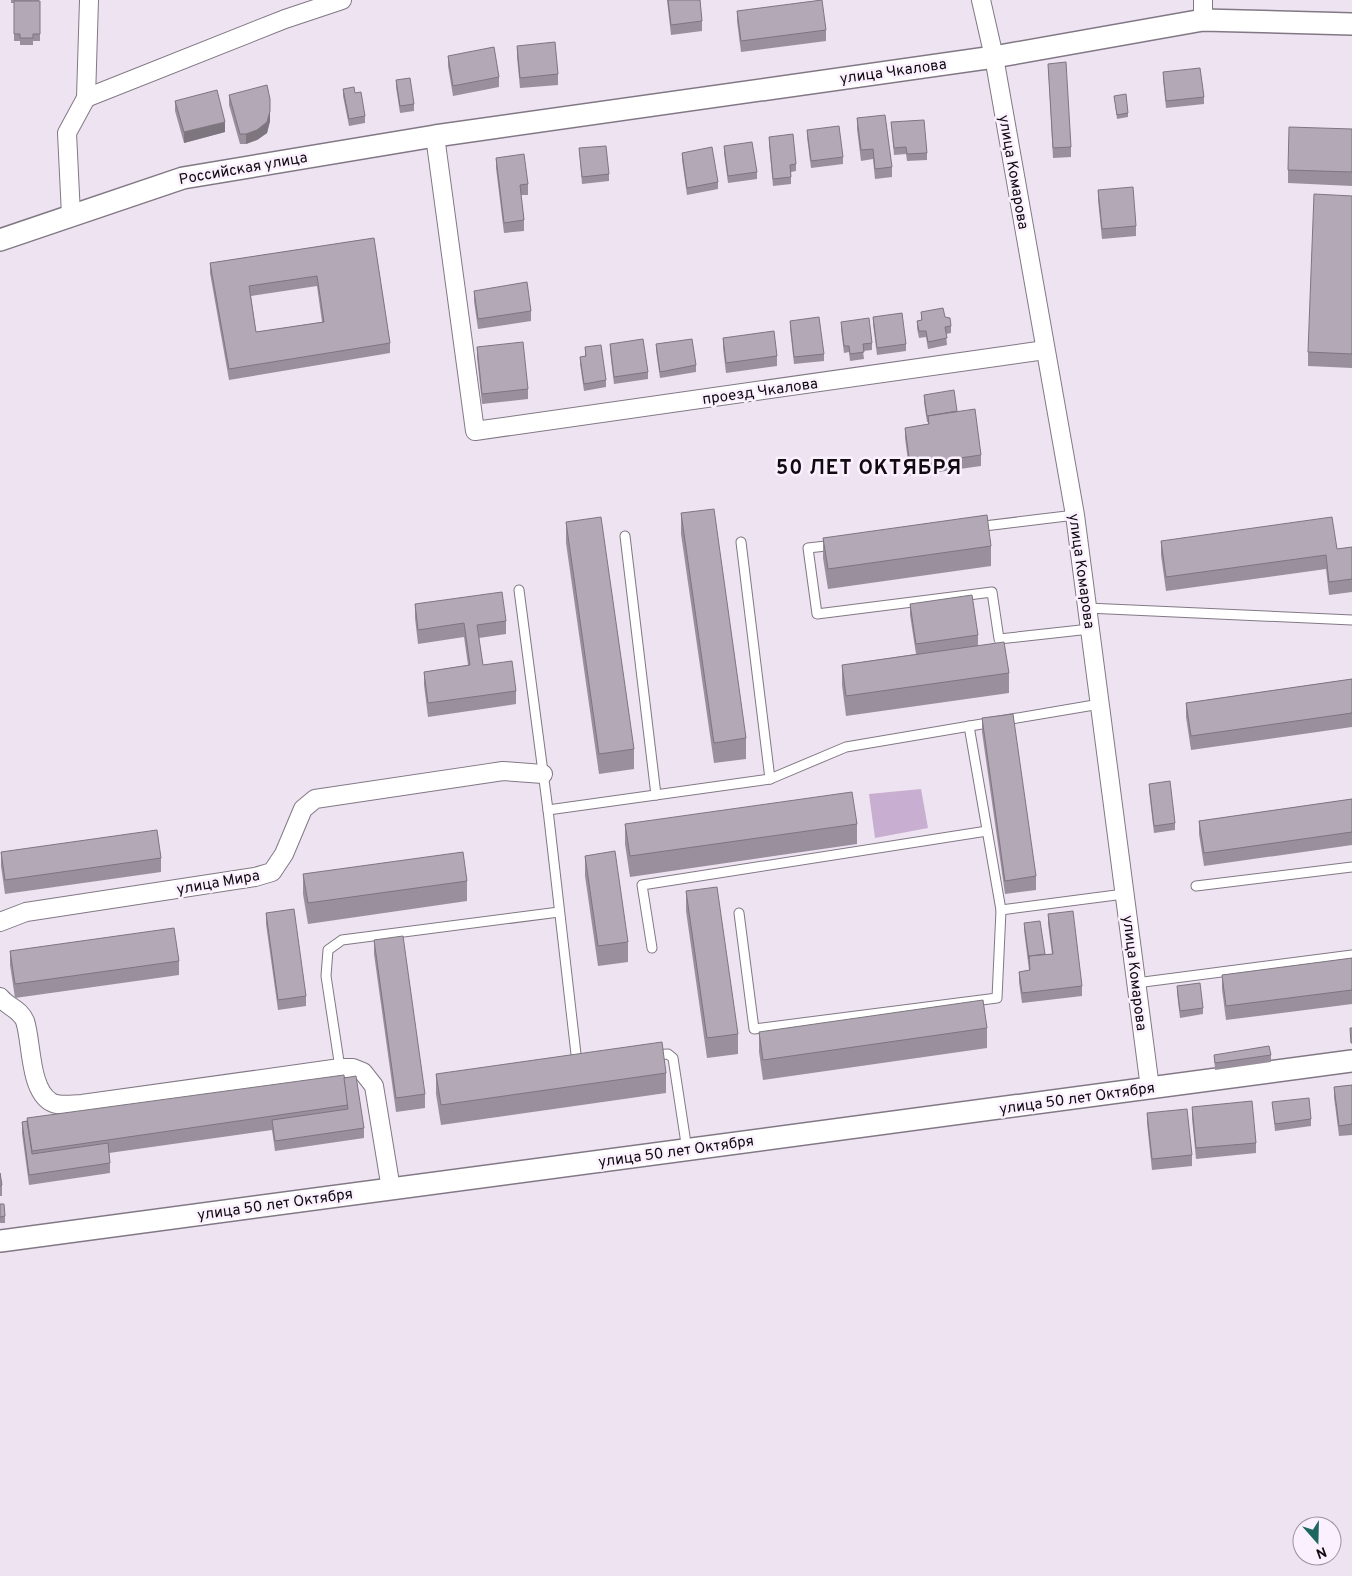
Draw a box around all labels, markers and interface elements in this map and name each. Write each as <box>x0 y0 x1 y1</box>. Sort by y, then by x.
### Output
street label: улица Чкалова <box>839 56 948 89</box>
street label: улица Комарова <box>993 113 1032 231</box>
street label: Российская улица <box>178 149 309 190</box>
street label: проезд Чкалова <box>701 375 819 410</box>
district label: 50 ЛЕТ ОКТЯБРЯ <box>776 456 962 482</box>
street label: улица Комарова <box>1063 512 1098 630</box>
street label: улица Мира <box>175 867 261 900</box>
street label: улица Комарова <box>1117 914 1150 1032</box>
street label: улица 50 лет Октября <box>998 1079 1156 1120</box>
street label: улица 50 лет Октября <box>597 1132 755 1173</box>
street label: улица 50 лет Октября <box>196 1185 354 1226</box>
north arrow <box>1292 1516 1342 1566</box>
text: N <box>1313 1542 1329 1562</box>

